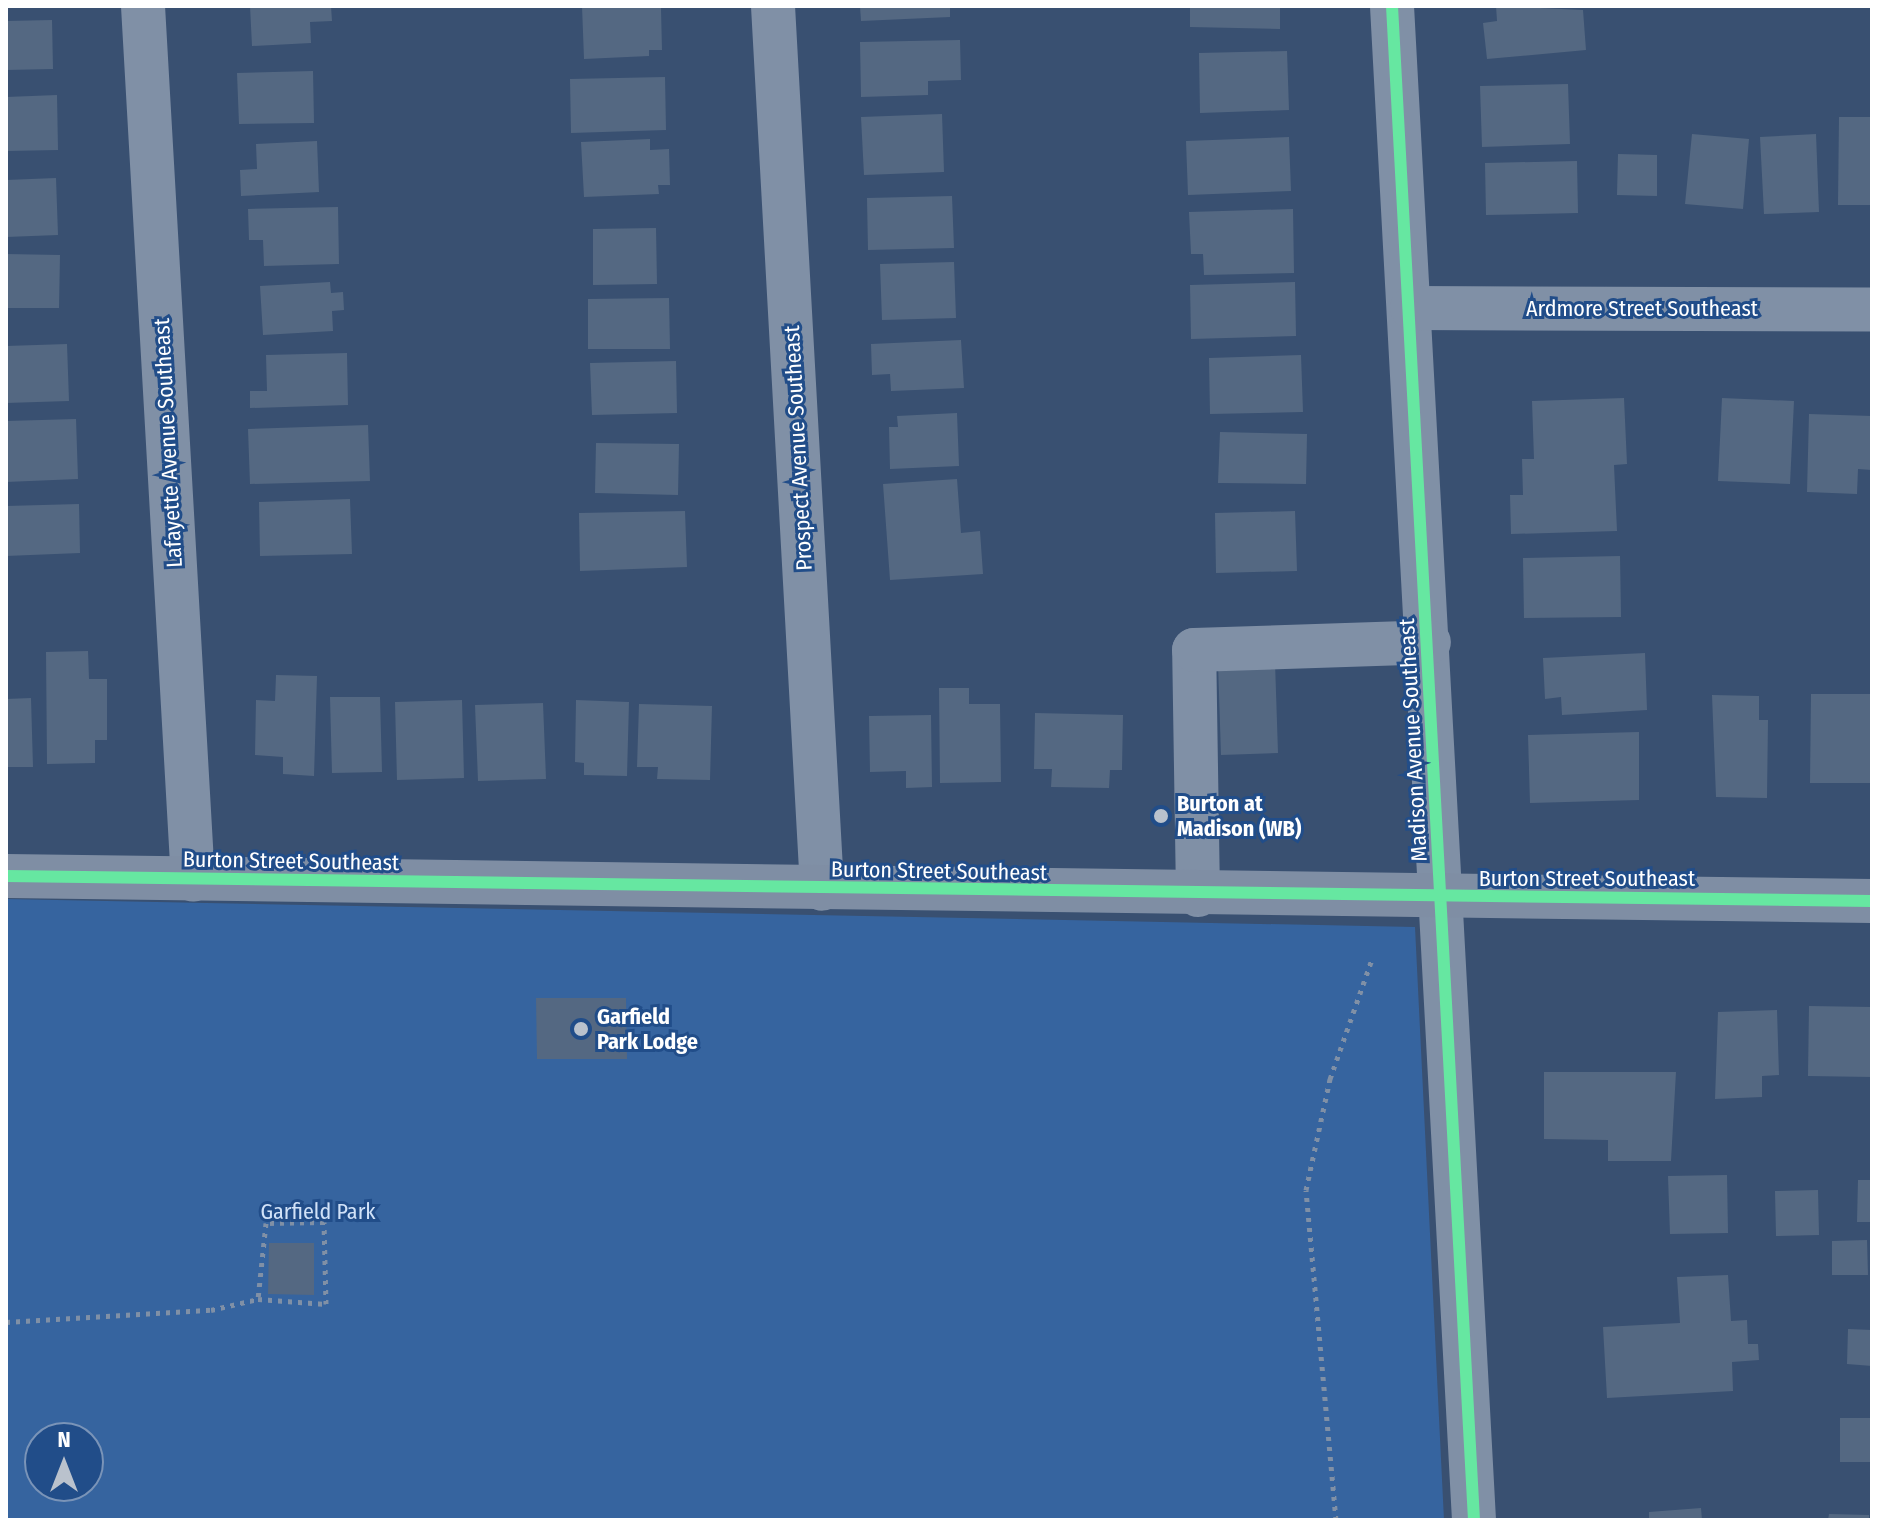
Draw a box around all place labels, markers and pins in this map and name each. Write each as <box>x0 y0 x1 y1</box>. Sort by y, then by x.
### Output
place label: Burton at Madison (WB) <box>1177 790 1301 842</box>
marker: Burton at Madison (WB) <box>1152 807 1170 825</box>
place label: Garfield Park Lodge <box>597 1003 698 1054</box>
marker: Garfield Park Lodge <box>572 1020 590 1038</box>

